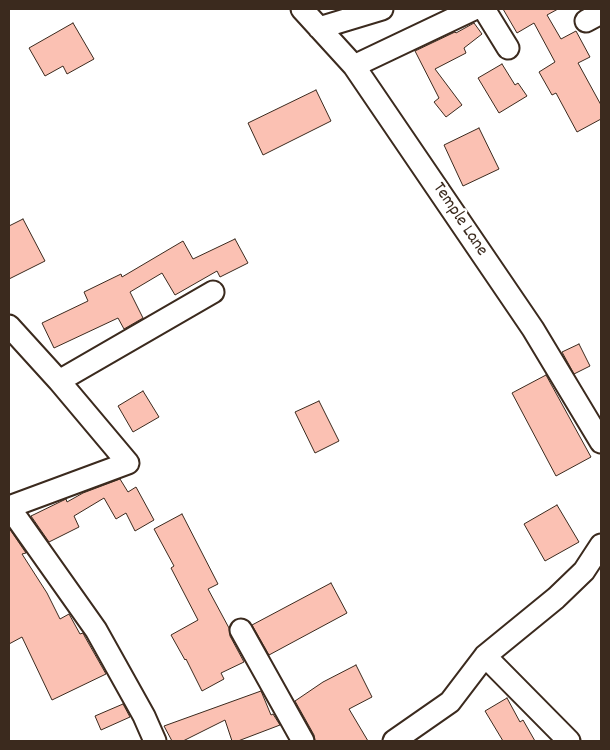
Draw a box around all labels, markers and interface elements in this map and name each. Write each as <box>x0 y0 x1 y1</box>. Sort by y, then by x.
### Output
street label: Temple Lane <box>427 179 491 261</box>

